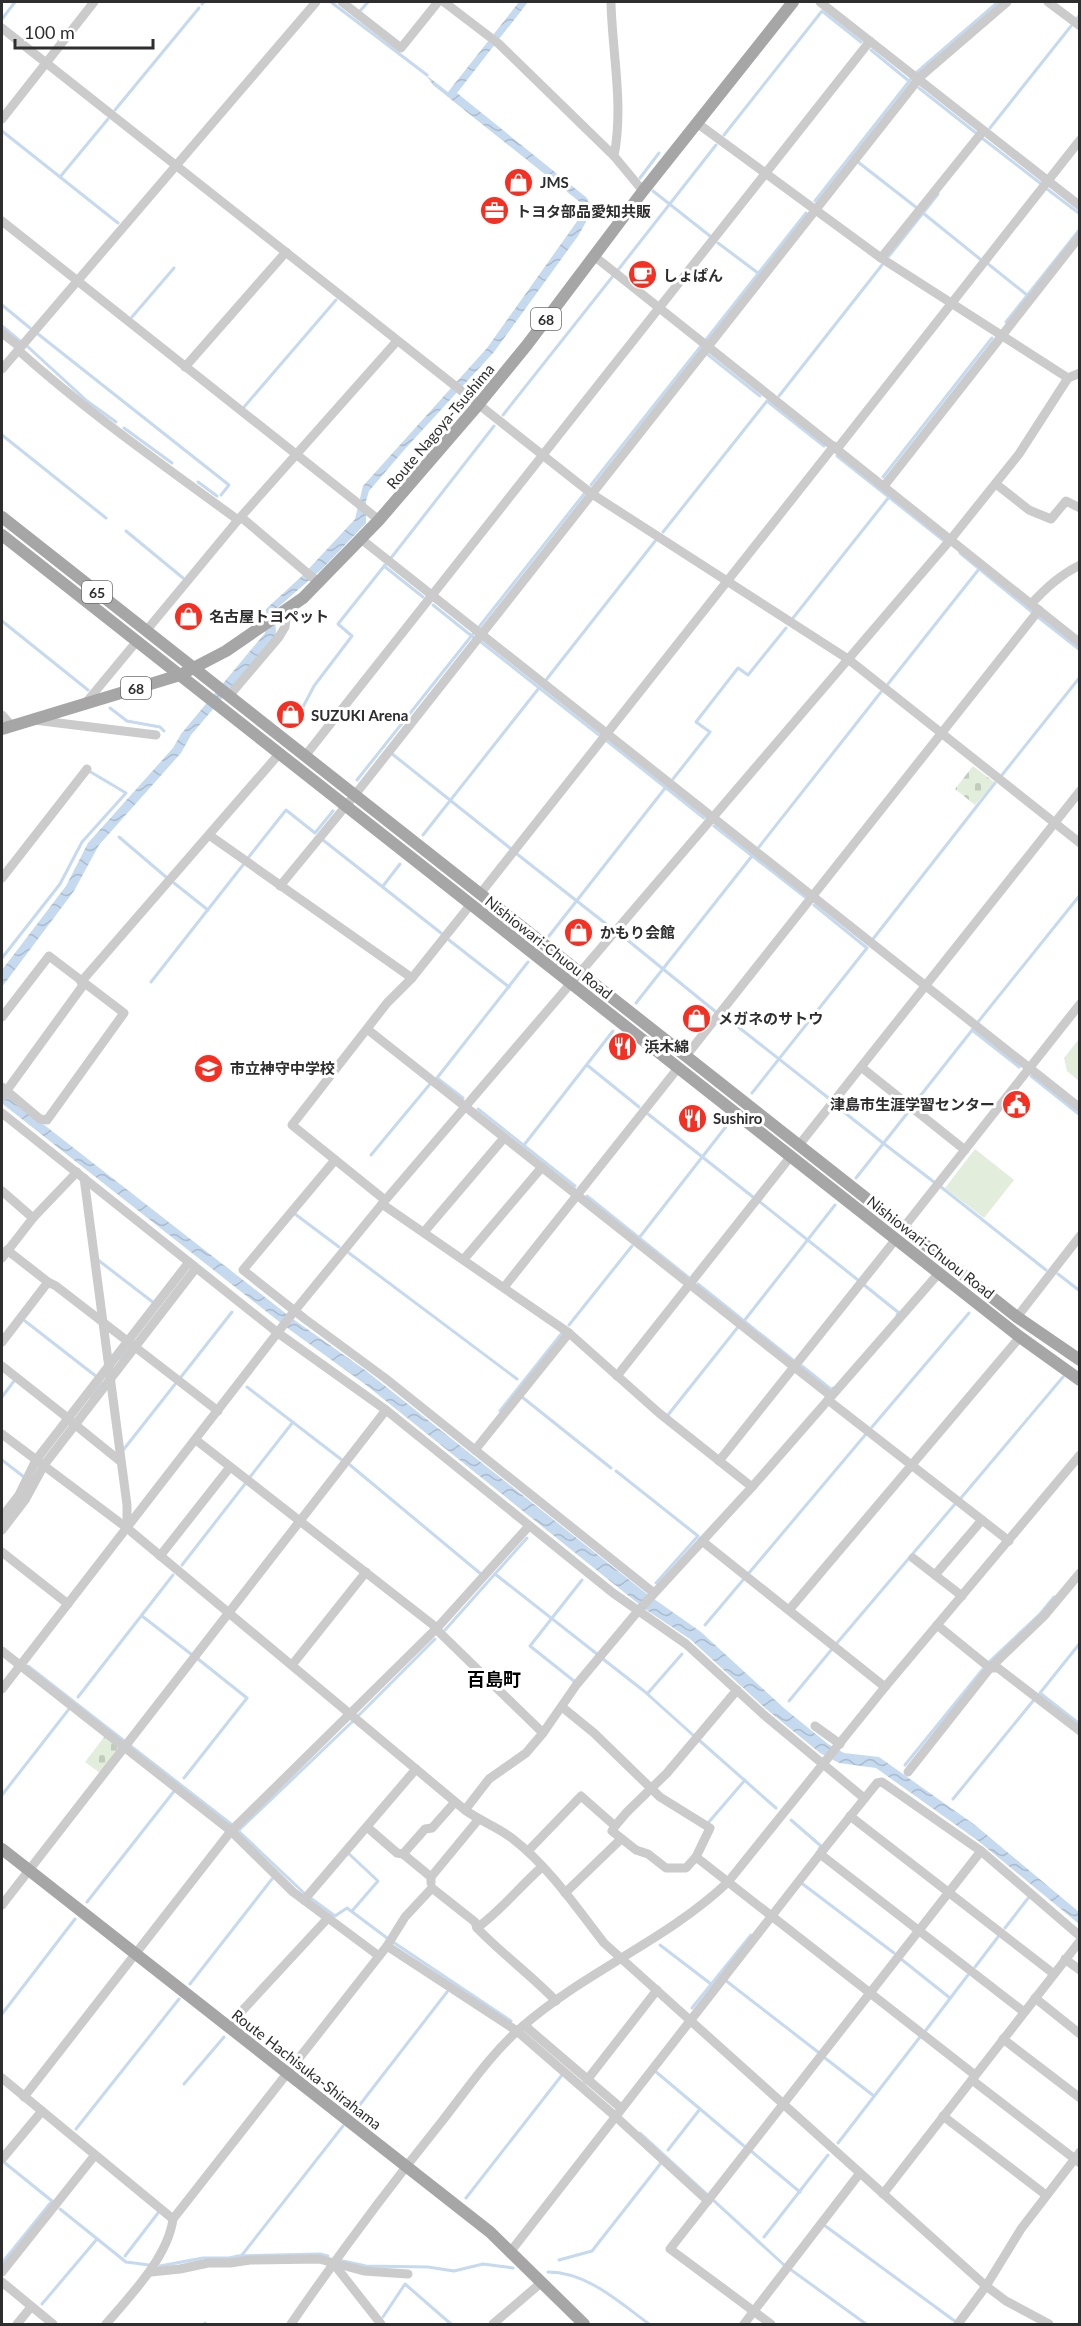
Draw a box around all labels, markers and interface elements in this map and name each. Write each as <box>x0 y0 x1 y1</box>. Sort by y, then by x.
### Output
scale bar <box>15 12 153 50</box>
text: 100 m <box>24 21 75 43</box>
shop icon: JMS <box>503 166 535 198</box>
place label: JMS <box>540 173 569 191</box>
office icon: トヨタ部品愛知共販 <box>479 195 511 227</box>
place label: トヨタ部品愛知共販 <box>516 202 651 220</box>
cafe icon: しょぱん <box>626 259 658 291</box>
place label: しょぱん <box>663 266 723 284</box>
road number: 68 <box>531 308 561 330</box>
street label: Route Nagoya-Tsushima <box>382 360 498 492</box>
road number: 65 <box>82 581 112 603</box>
shop icon: 名古屋トヨペット <box>172 600 204 632</box>
place label: 名古屋トヨペット <box>209 607 329 625</box>
road number: 68 <box>121 677 151 699</box>
shop icon: SUZUKI Arena <box>274 699 306 731</box>
place label: SUZUKI Arena <box>311 706 408 724</box>
street label: Nishiowari-Chuou Road <box>482 892 616 1002</box>
shop icon: かもり会館 <box>563 916 595 948</box>
place label: かもり会館 <box>600 923 675 941</box>
shop icon: メガネのサトウ <box>681 1002 713 1034</box>
place label: メガネのサトウ <box>718 1009 823 1027</box>
restaurant icon: 浜木綿 <box>607 1030 639 1062</box>
place label: 浜木綿 <box>644 1037 689 1055</box>
school or university icon: 市立神守中学校 <box>193 1052 225 1084</box>
place label: 市立神守中学校 <box>230 1059 335 1077</box>
public building icon: 津島市生涯学習センター <box>1000 1088 1032 1120</box>
place label: 津島市生涯学習センター <box>830 1095 995 1113</box>
restaurant icon: Sushiro <box>676 1102 708 1134</box>
place label: Sushiro <box>713 1109 763 1127</box>
street label: Nishiowari-Chuou Road <box>864 1192 998 1302</box>
district label: 百島町 <box>467 1668 521 1690</box>
street label: Route Hachisuka-Shirahama <box>229 2005 385 2133</box>

